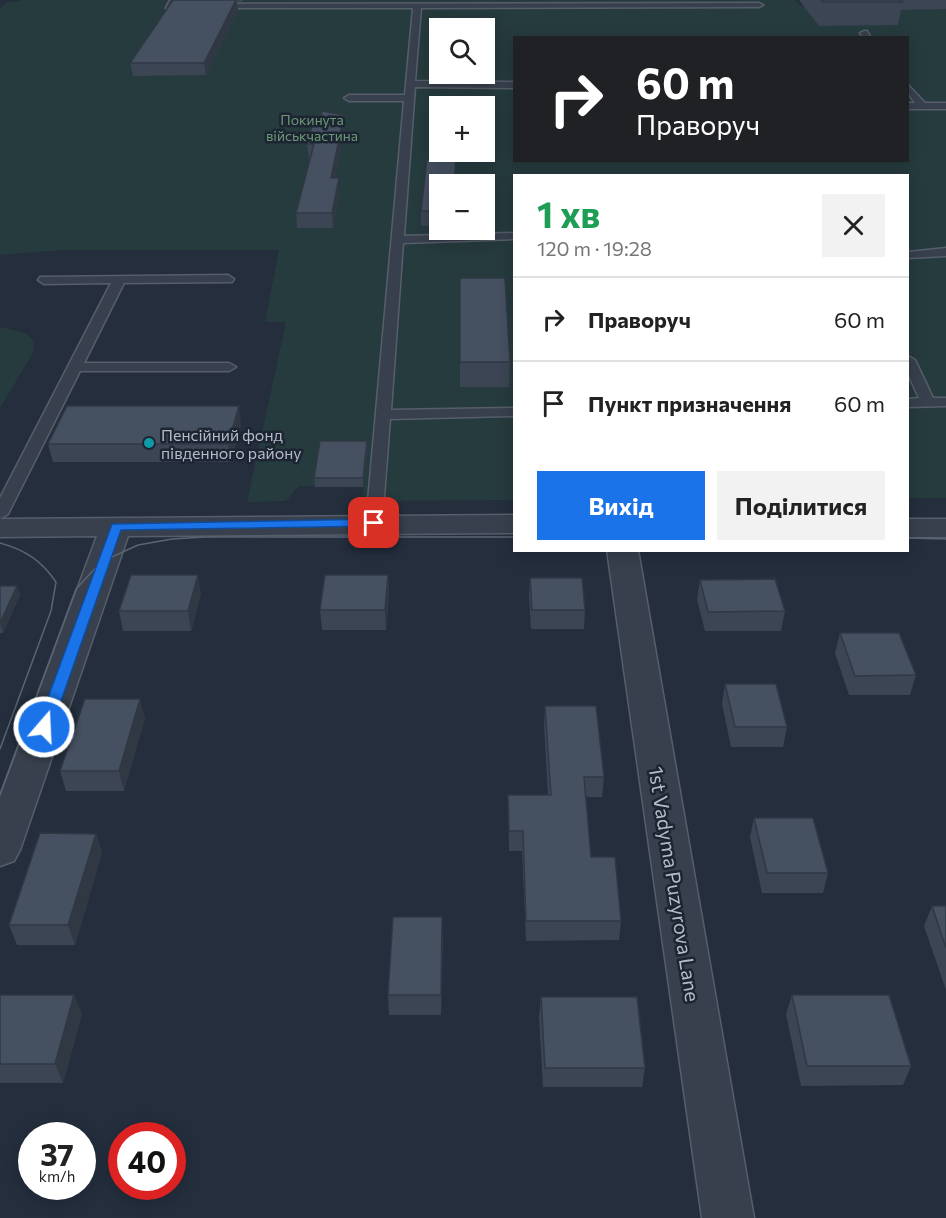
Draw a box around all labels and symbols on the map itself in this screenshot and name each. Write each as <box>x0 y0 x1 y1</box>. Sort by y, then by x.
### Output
park label: Покинута військчастина <box>266 111 358 144</box>
place label: Пенсійний фонд південного району <box>161 425 302 462</box>
marker: Пенсійний фонд південного району <box>142 436 156 450</box>
pin <box>348 497 399 548</box>
position arrow <box>12 695 76 759</box>
street label: 1st Vadyma Puzyrova Lane <box>645 765 705 1003</box>
speed limit sign: 40 <box>108 1122 186 1200</box>

